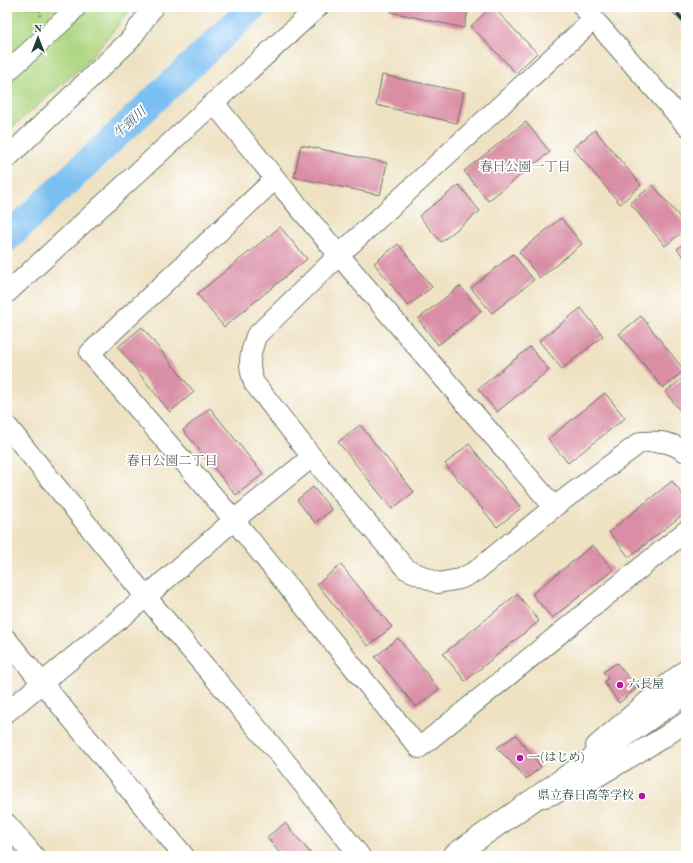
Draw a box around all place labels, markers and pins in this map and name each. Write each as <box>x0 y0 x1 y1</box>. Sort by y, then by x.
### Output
place label: 六長屋 <box>628 678 664 691</box>
marker: 六長屋 <box>615 680 625 690</box>
place label: 一(はじめ) <box>528 751 585 764</box>
marker: 一(はじめ) <box>515 753 525 763</box>
place label: 県立春日高等学校 <box>538 788 634 802</box>
marker: 県立春日高等学校 <box>637 791 647 801</box>

